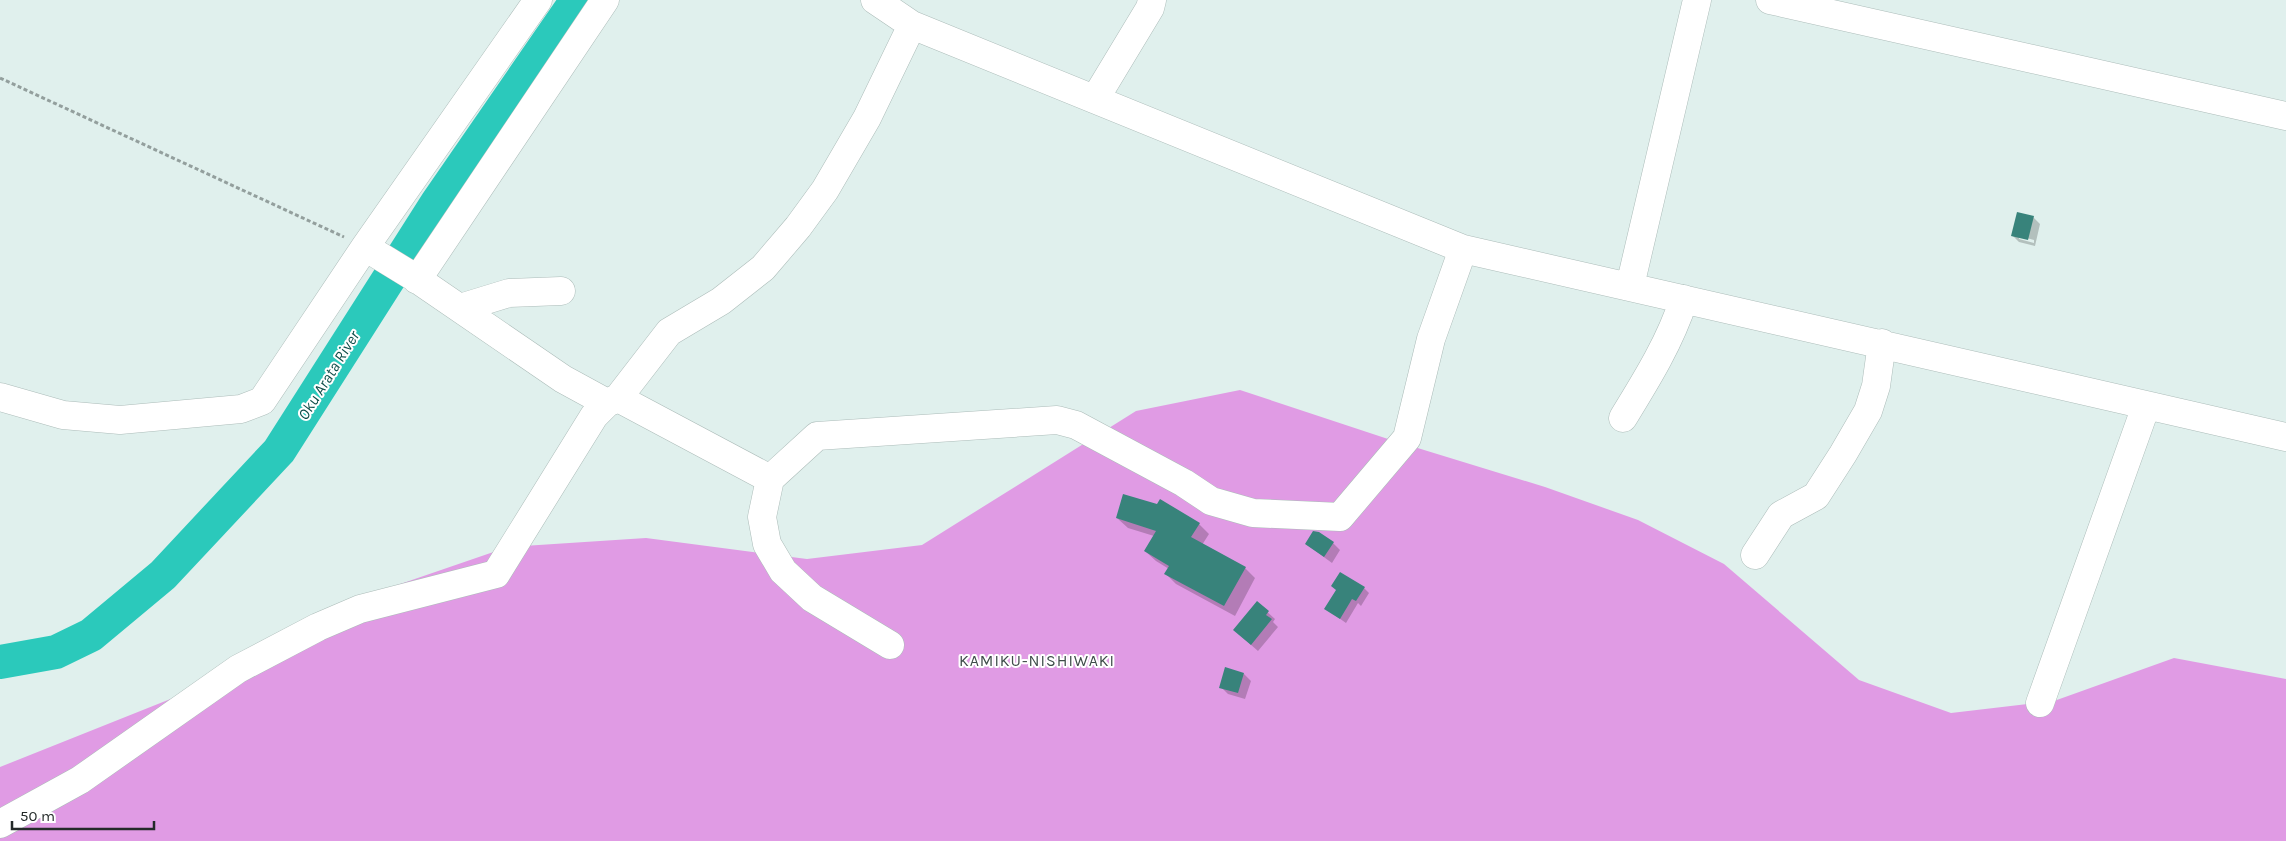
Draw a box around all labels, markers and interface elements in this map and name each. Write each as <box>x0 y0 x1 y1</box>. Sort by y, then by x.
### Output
water label: Oku Arata River <box>293 327 364 423</box>
district label: KAMIKU-NISHIWAKI <box>959 651 1115 670</box>
scale bar <box>12 798 155 830</box>
text: 50 m <box>20 807 55 825</box>

